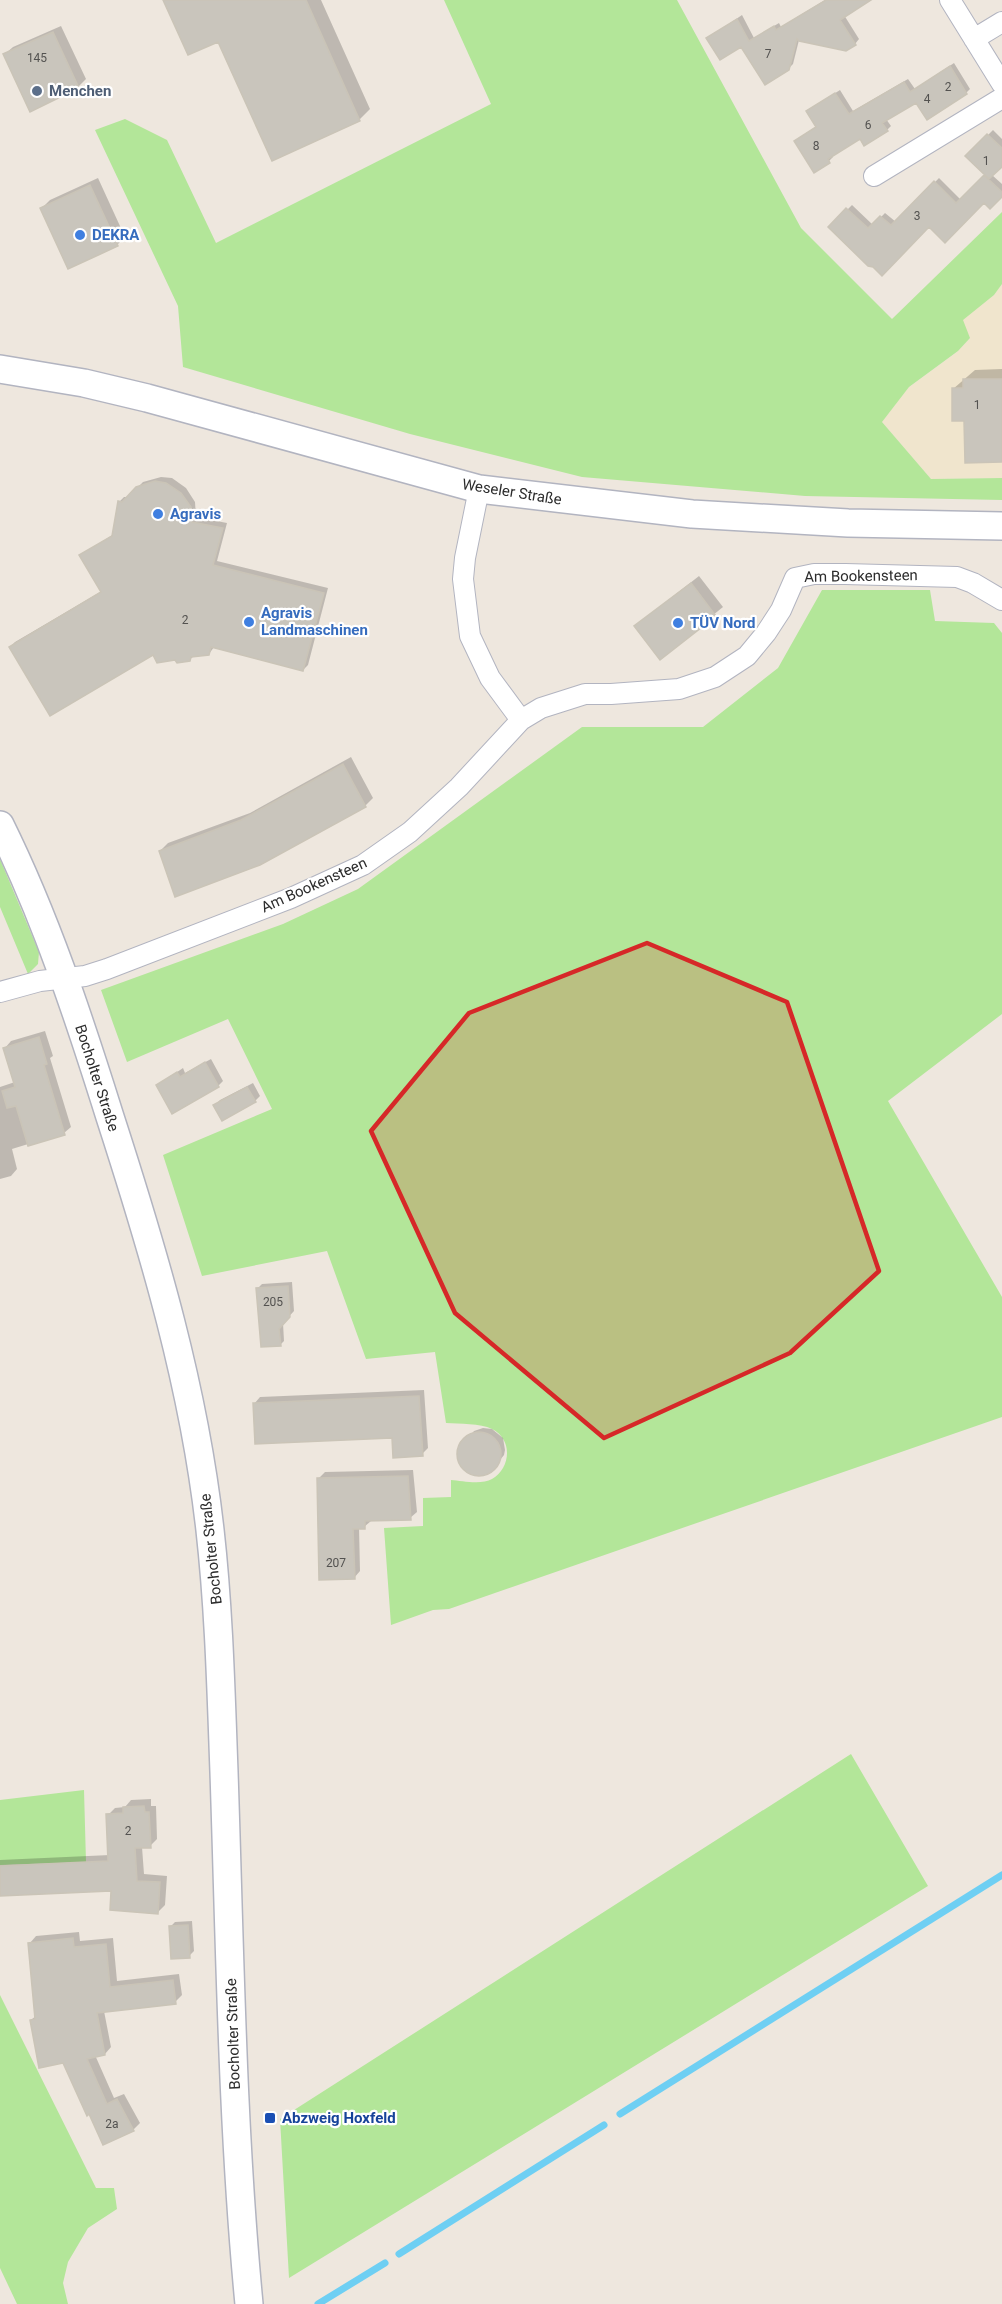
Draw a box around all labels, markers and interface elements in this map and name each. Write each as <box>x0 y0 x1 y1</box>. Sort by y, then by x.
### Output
house number: 7 <box>765 47 772 61</box>
house number: 145 <box>27 51 47 65</box>
house number: 2 <box>945 80 952 94</box>
place label: Menchen <box>49 82 111 100</box>
marker: Menchen <box>30 84 44 98</box>
house number: 4 <box>924 92 931 106</box>
house number: 6 <box>865 118 872 132</box>
house number: 8 <box>813 139 820 153</box>
house number: 1 <box>983 154 989 168</box>
house number: 3 <box>914 209 920 223</box>
place label: DEKRA <box>92 226 140 244</box>
marker: DEKRA <box>73 228 87 242</box>
house number: 1 <box>974 398 980 412</box>
street label: Weseler Straße <box>461 475 563 509</box>
place label: Agravis <box>170 505 221 523</box>
marker: Agravis <box>151 507 165 521</box>
street label: Am Bookensteen <box>804 566 918 586</box>
place label: Agravis Landmaschinen <box>261 604 368 639</box>
house number: 2 <box>182 613 189 627</box>
place label: TÜV Nord <box>690 614 756 632</box>
marker: Agravis Landmaschinen <box>242 615 256 629</box>
marker: TÜV Nord <box>671 616 685 630</box>
street label: Am Bookensteen <box>258 854 370 916</box>
street label: Bocholter Straße <box>71 1022 123 1134</box>
house number: 205 <box>263 1295 283 1309</box>
street label: Bocholter Straße <box>196 1493 226 1605</box>
house number: 207 <box>326 1556 346 1570</box>
house number: 2 <box>125 1824 132 1838</box>
street label: Bocholter Straße <box>222 1978 244 2090</box>
place label: Abzweig Hoxfeld <box>282 2109 396 2127</box>
marker: Abzweig Hoxfeld <box>263 2111 277 2125</box>
house number: 2a <box>105 2117 119 2131</box>

